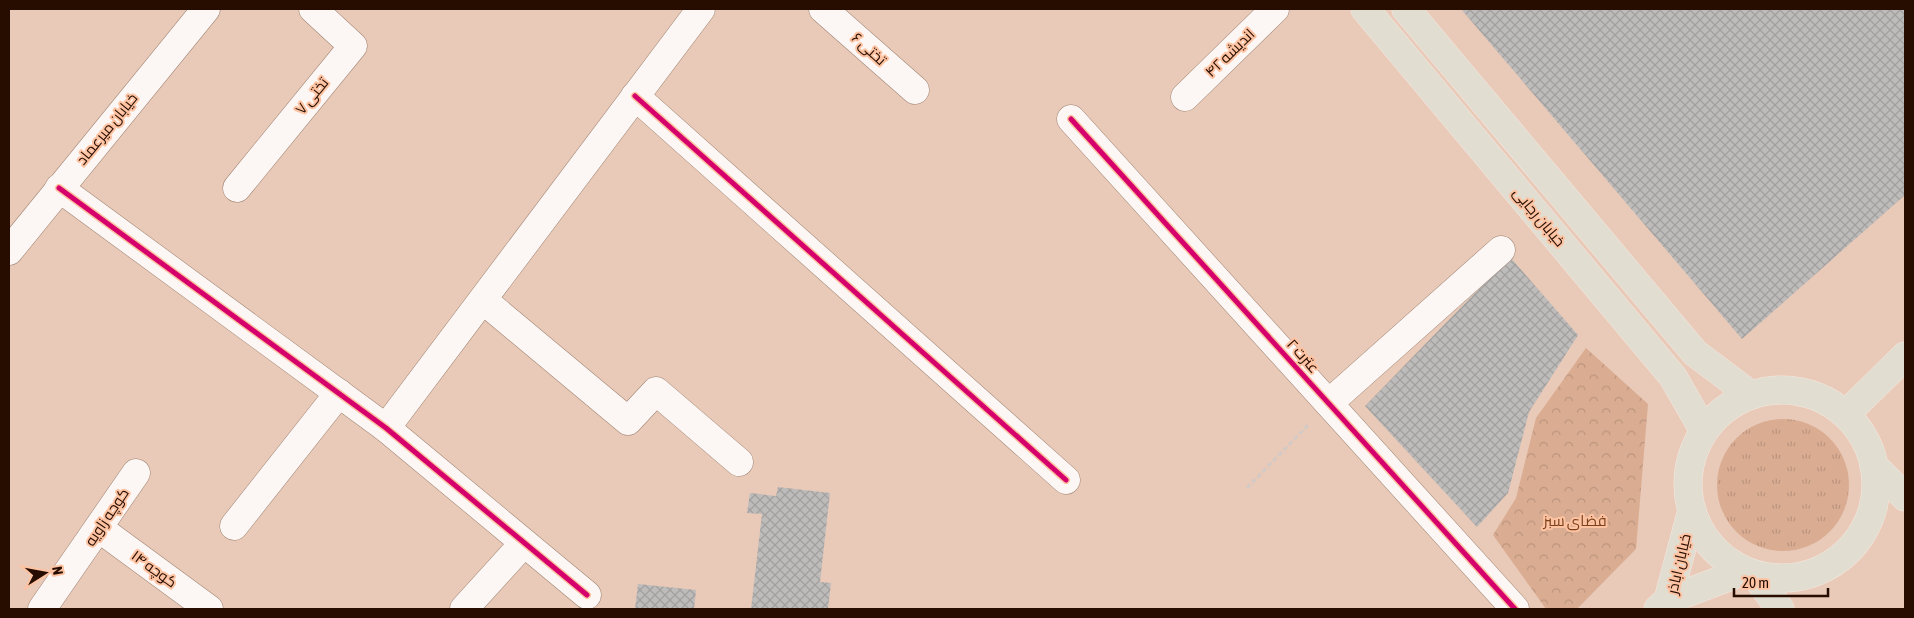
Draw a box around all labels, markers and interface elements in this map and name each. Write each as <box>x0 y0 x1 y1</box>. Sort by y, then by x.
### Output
street label: اندیشه ۴۲ <box>1202 25 1258 80</box>
street label: تختی ۶ <box>847 29 890 70</box>
street label: تختی ۷ <box>292 74 333 119</box>
street label: خیابان میرعماد <box>73 90 142 169</box>
street label: خیابان رجایی <box>1508 184 1569 251</box>
street label: عترت ۲ <box>1283 335 1323 377</box>
street label: کوچه زاویه <box>81 485 134 550</box>
park label: فضای سبز <box>1542 512 1607 531</box>
street label: خیابان اباذر <box>1663 532 1696 597</box>
street label: کوچه ۱۴ <box>127 547 180 592</box>
north arrow <box>20 548 70 598</box>
text: N <box>49 565 66 576</box>
scale bar <box>1734 566 1828 598</box>
text: 20 m <box>1742 574 1769 591</box>

